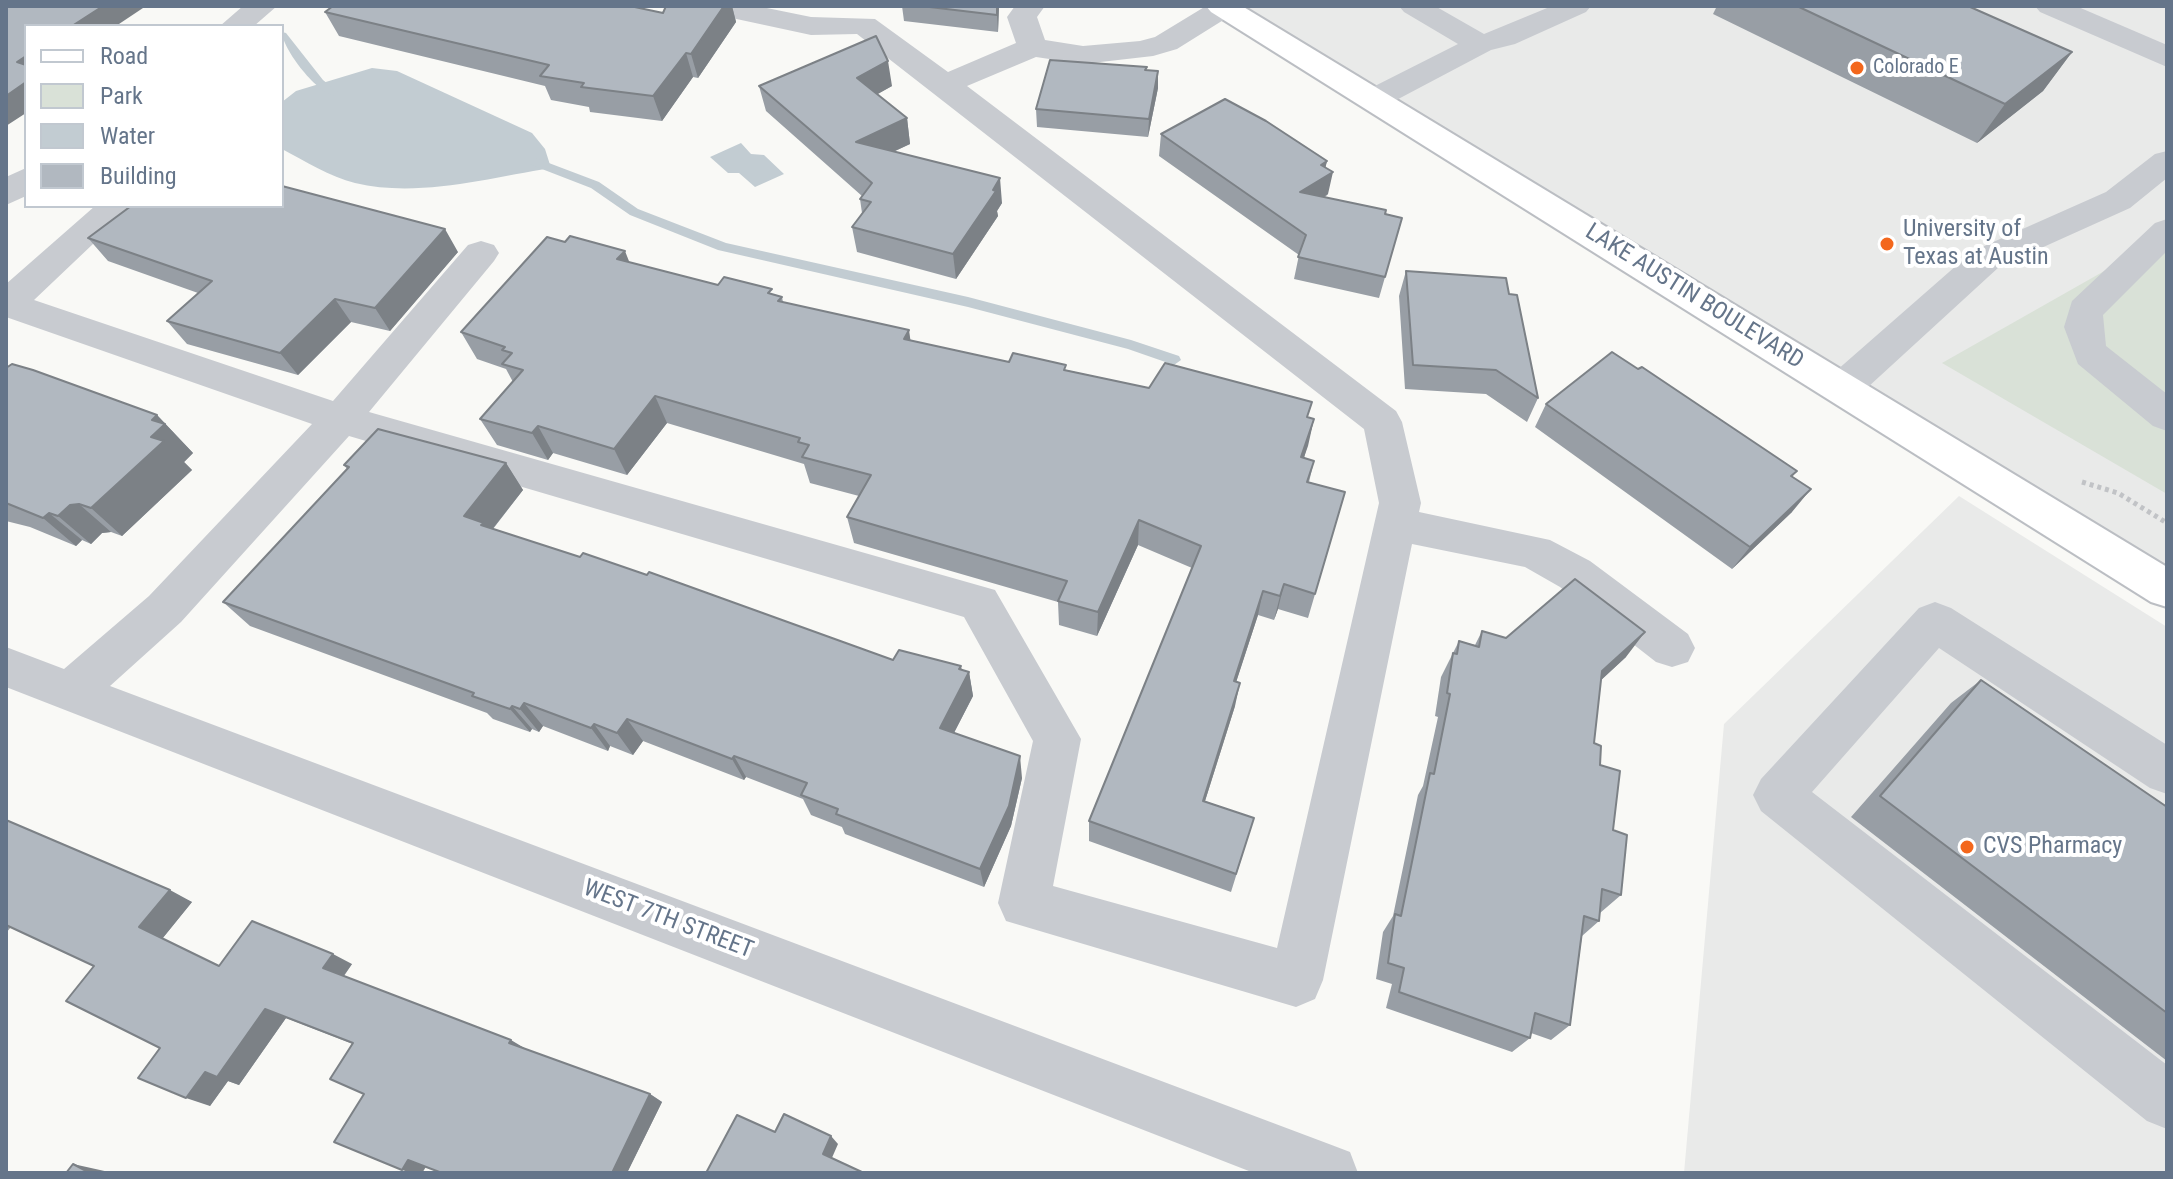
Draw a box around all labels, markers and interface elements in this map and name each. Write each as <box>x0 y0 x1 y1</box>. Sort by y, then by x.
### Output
legend <box>24 24 284 208</box>
text: Road <box>100 42 148 70</box>
place label: Colorado E <box>1873 56 1959 80</box>
marker: Colorado E <box>1848 59 1866 77</box>
text: Park <box>100 82 143 110</box>
text: Water <box>100 122 155 150</box>
text: Building <box>100 162 177 190</box>
place label: University of Texas at Austin <box>1903 216 2049 272</box>
street label: LAKE AUSTIN BOULEVARD <box>1580 218 1808 376</box>
marker: University of Texas at Austin <box>1878 235 1896 253</box>
place label: CVS Pharmacy <box>1983 833 2122 861</box>
marker: CVS Pharmacy <box>1958 838 1976 856</box>
street label: WEST 7TH STREET <box>579 874 757 966</box>

